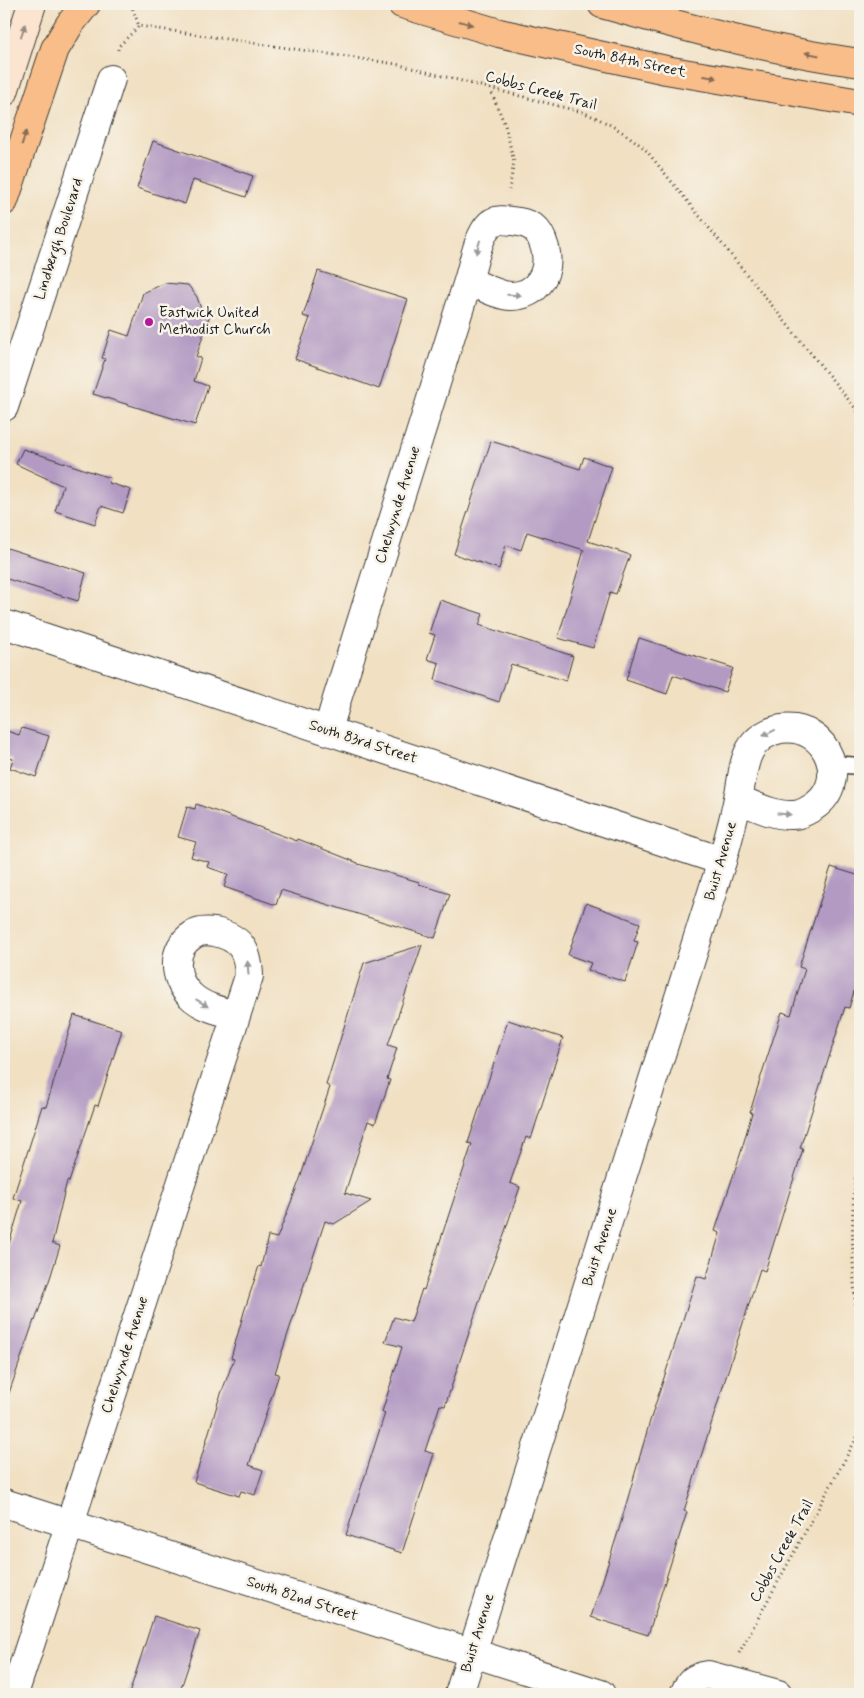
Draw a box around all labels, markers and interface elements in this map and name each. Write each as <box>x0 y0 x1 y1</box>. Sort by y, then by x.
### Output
one-way arrow <box>459 19 474 27</box>
one-way arrow <box>20 24 28 39</box>
street label: South 84th Street <box>572 39 688 83</box>
one-way arrow <box>804 50 820 58</box>
street label: Cobbs Creek Trail <box>483 66 599 116</box>
one-way arrow <box>702 74 718 82</box>
one-way arrow <box>21 130 28 145</box>
street label: Lindbergh Boulevard <box>30 175 89 303</box>
one-way arrow <box>474 239 482 254</box>
one-way arrow <box>506 291 522 299</box>
place label: Eastwick United Methodist Church <box>159 303 271 340</box>
marker: Eastwick United Methodist Church <box>143 316 155 328</box>
street label: Chelwynde Avenue <box>371 443 425 566</box>
street label: South 83rd Street <box>306 715 420 769</box>
one-way arrow <box>762 729 776 737</box>
one-way arrow <box>776 810 792 818</box>
street label: Buist Avenue <box>700 819 742 903</box>
one-way arrow <box>244 960 252 976</box>
one-way arrow <box>196 999 209 1008</box>
street label: Buist Avenue <box>578 1205 622 1289</box>
street label: Chelwynde Avenue <box>97 1294 153 1416</box>
street label: Cobbs Creek Trail <box>745 1496 819 1606</box>
street label: South 82nd Street <box>244 1572 360 1626</box>
street label: Buist Avenue <box>457 1591 499 1675</box>

